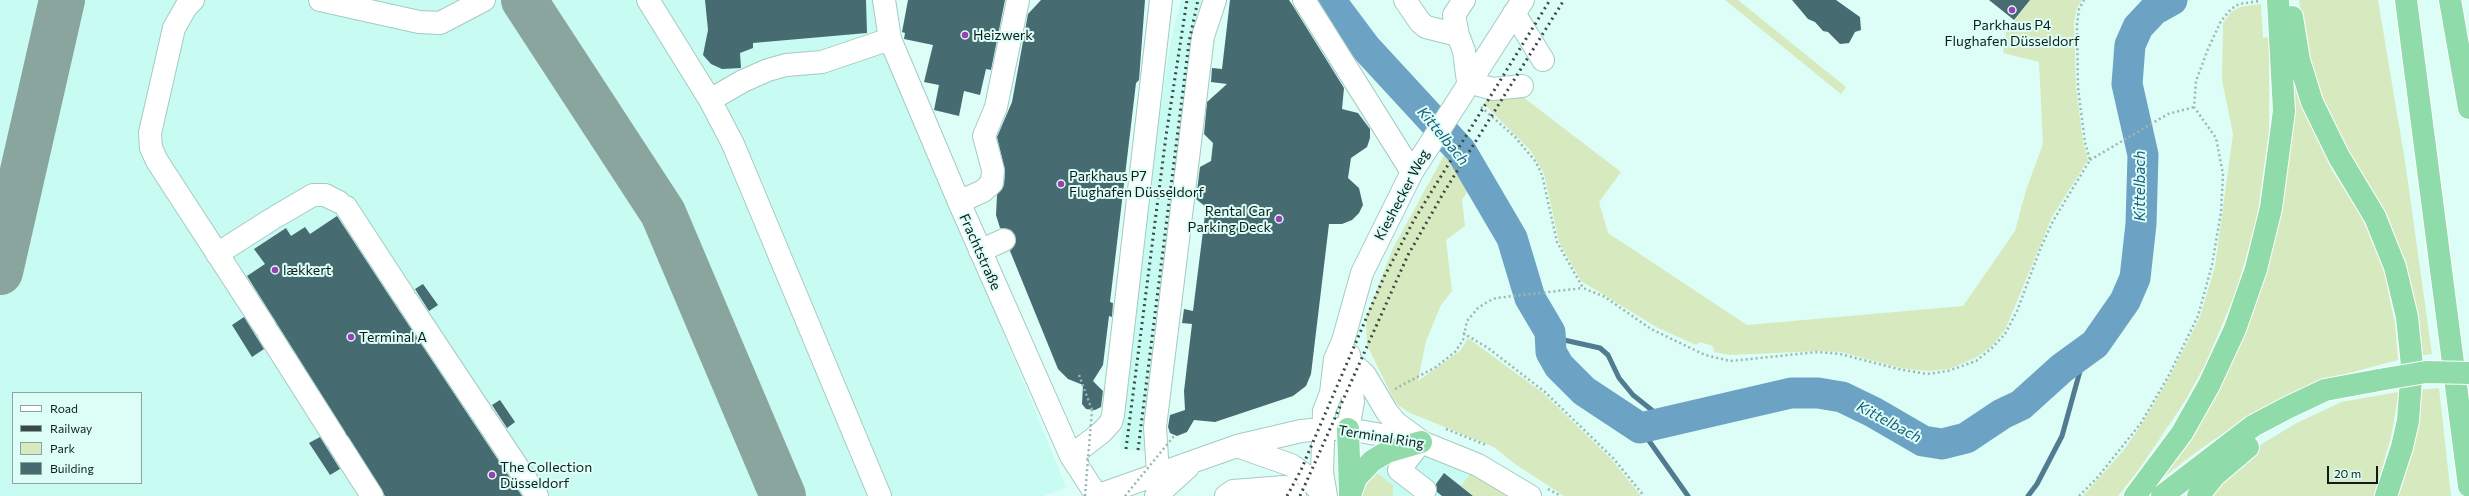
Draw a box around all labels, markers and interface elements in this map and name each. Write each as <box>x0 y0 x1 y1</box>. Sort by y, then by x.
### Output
marker: Parkhaus P4 Flughafen Düsseldorf <box>2007 5 2017 15</box>
place label: Parkhaus P4 Flughafen Düsseldorf <box>1945 17 2079 50</box>
place label: Heizwerk <box>973 27 1033 43</box>
marker: Heizwerk <box>960 30 970 40</box>
water label: Kittelbach <box>1413 103 1473 169</box>
street label: Kieshecker Weg <box>1371 147 1433 243</box>
water label: Kittelbach <box>2131 151 2149 221</box>
place label: Parkhaus P7 Flughafen Düsseldorf <box>1069 168 1204 200</box>
marker: Parkhaus P7 Flughafen Düsseldorf <box>1056 179 1066 189</box>
place label: Rental Car Parking Deck <box>1188 203 1271 236</box>
street label: Frachtstraße <box>956 211 1004 293</box>
marker: Rental Car Parking Deck <box>1274 214 1284 224</box>
place label: lækkert <box>283 262 332 278</box>
marker: lækkert <box>270 265 280 275</box>
place label: Terminal A <box>359 329 427 345</box>
marker: Terminal A <box>346 332 356 342</box>
legend <box>12 392 142 484</box>
water label: Kittelbach <box>1854 397 1924 447</box>
text: Road <box>50 401 78 415</box>
text: Railway <box>50 421 92 435</box>
street label: Terminal Ring <box>1337 422 1425 452</box>
text: Park <box>50 441 75 455</box>
scale bar <box>2329 458 2380 484</box>
place label: The Collection Düsseldorf <box>500 459 592 492</box>
text: Building <box>50 461 94 475</box>
text: 20 m <box>2334 466 2361 480</box>
marker: The Collection Düsseldorf <box>487 470 497 480</box>

